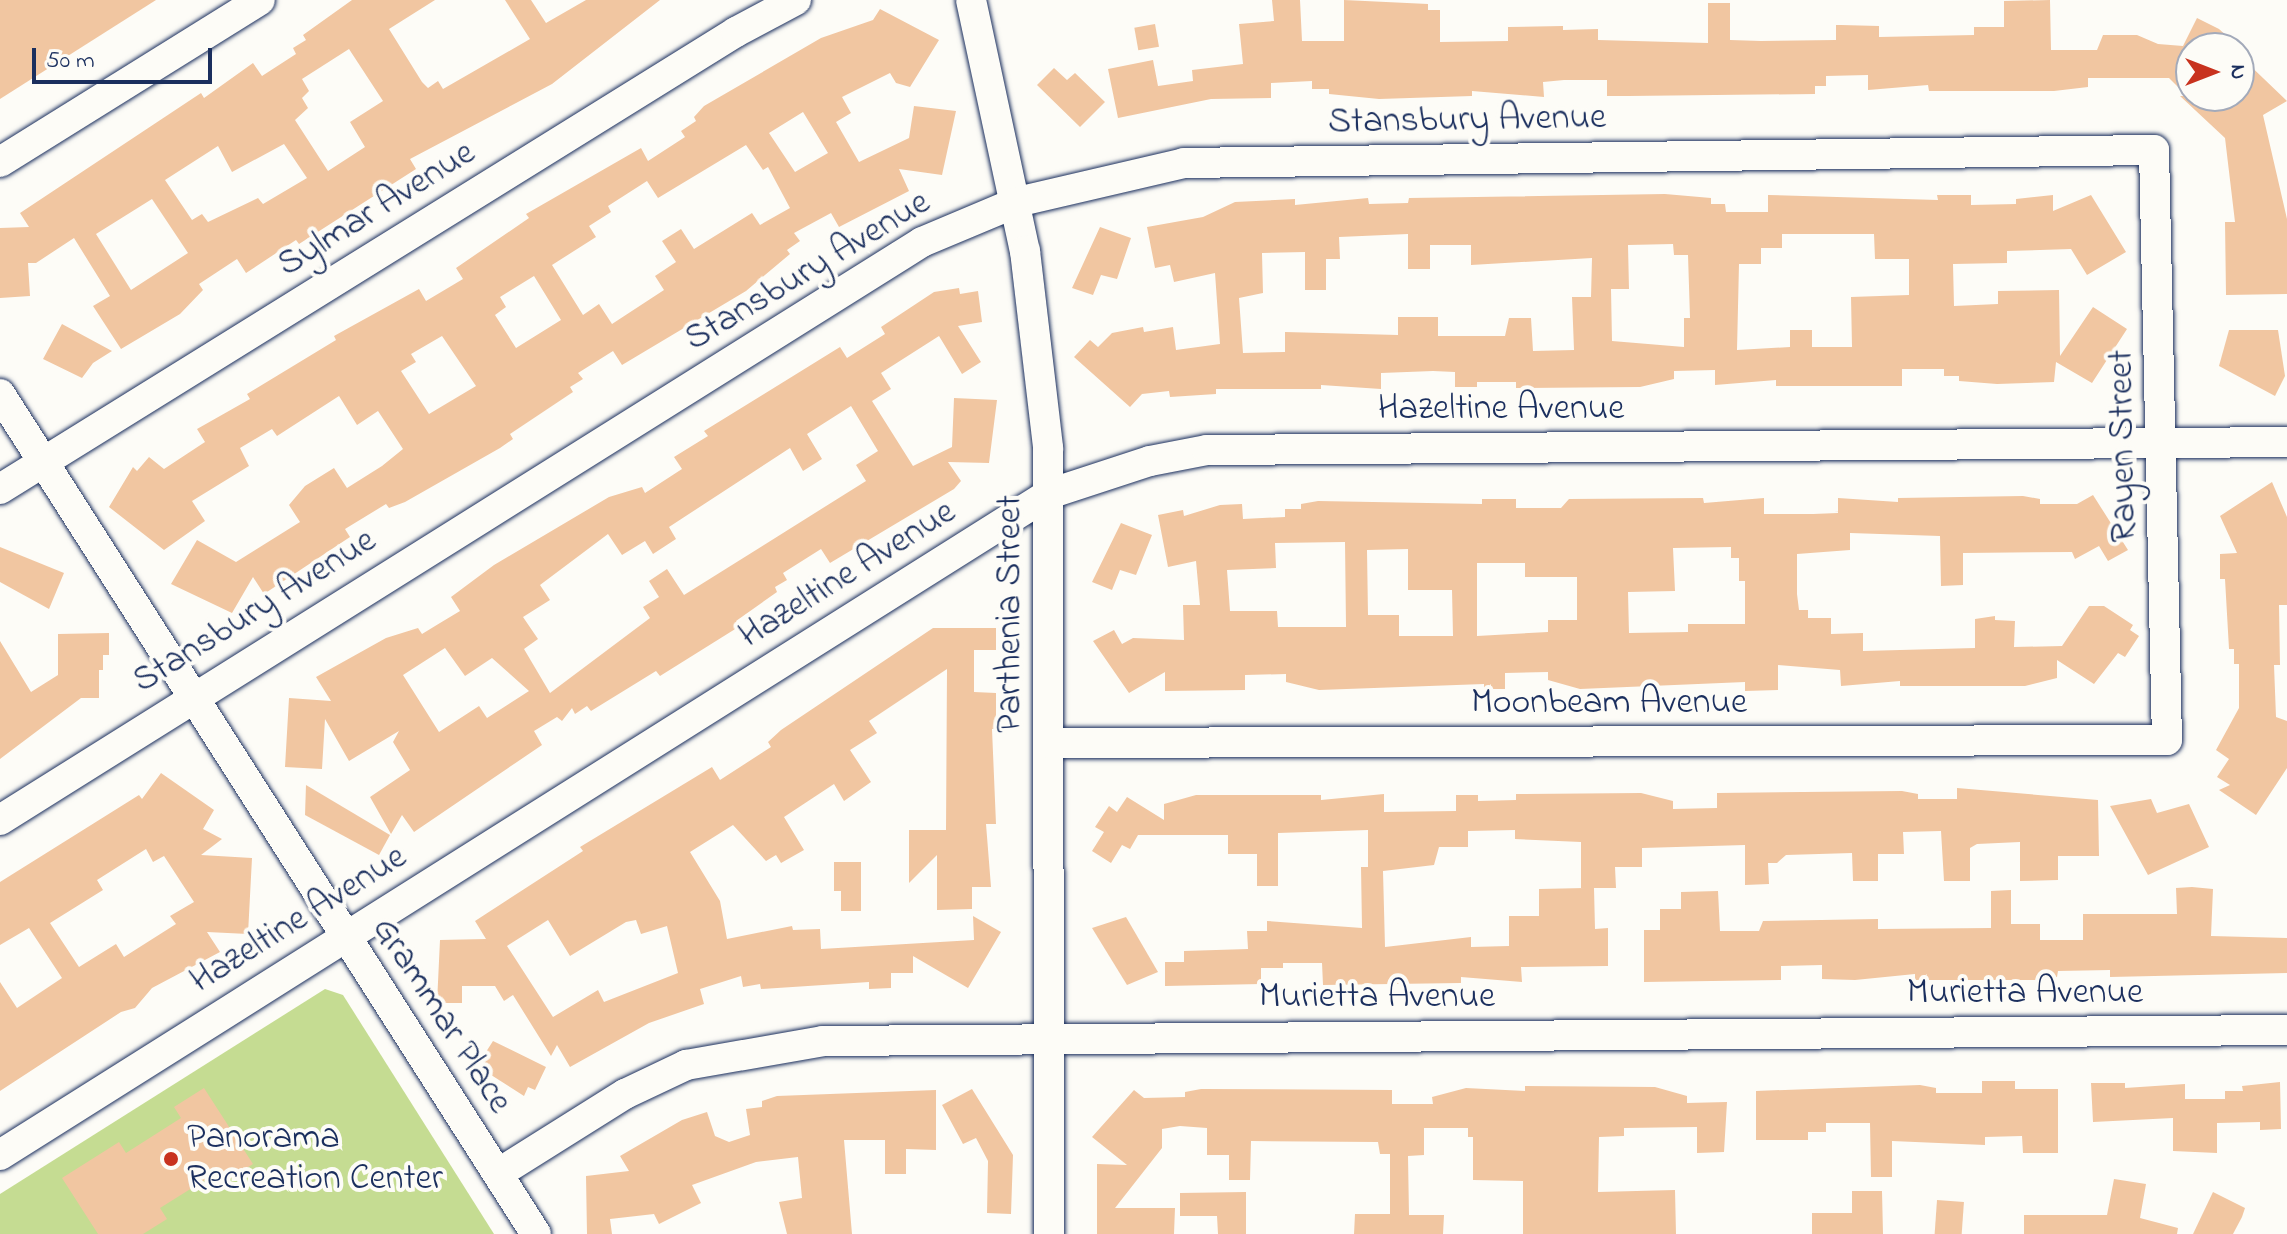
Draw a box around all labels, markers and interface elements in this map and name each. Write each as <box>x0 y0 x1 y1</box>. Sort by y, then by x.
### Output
scale bar <box>36 32 216 82</box>
north arrow <box>2175 32 2255 112</box>
text: 50 m <box>46 44 95 79</box>
text: N <box>2221 65 2253 79</box>
street label: Stansbury Avenue <box>1328 97 1606 145</box>
street label: Sylmar Avenue <box>270 132 484 288</box>
street label: Stansbury Avenue <box>678 182 938 362</box>
street label: Rayen Street <box>2101 349 2147 543</box>
street label: Hazeltine Avenue <box>1378 388 1624 432</box>
street label: Hazeltine Avenue <box>732 491 964 659</box>
street label: Parthenia Street <box>989 495 1033 733</box>
street label: Stansbury Avenue <box>126 520 384 704</box>
street label: Moonbeam Avenue <box>1471 682 1747 726</box>
street label: Hazeltine Avenue <box>183 836 415 1004</box>
street label: Grammar Place <box>362 910 520 1122</box>
street label: Murietta Avenue <box>1907 972 2143 1016</box>
street label: Murietta Avenue <box>1259 976 1495 1020</box>
place label: Panorama Recreation Center <box>187 1116 443 1201</box>
marker: Panorama Recreation Center <box>162 1150 180 1168</box>

